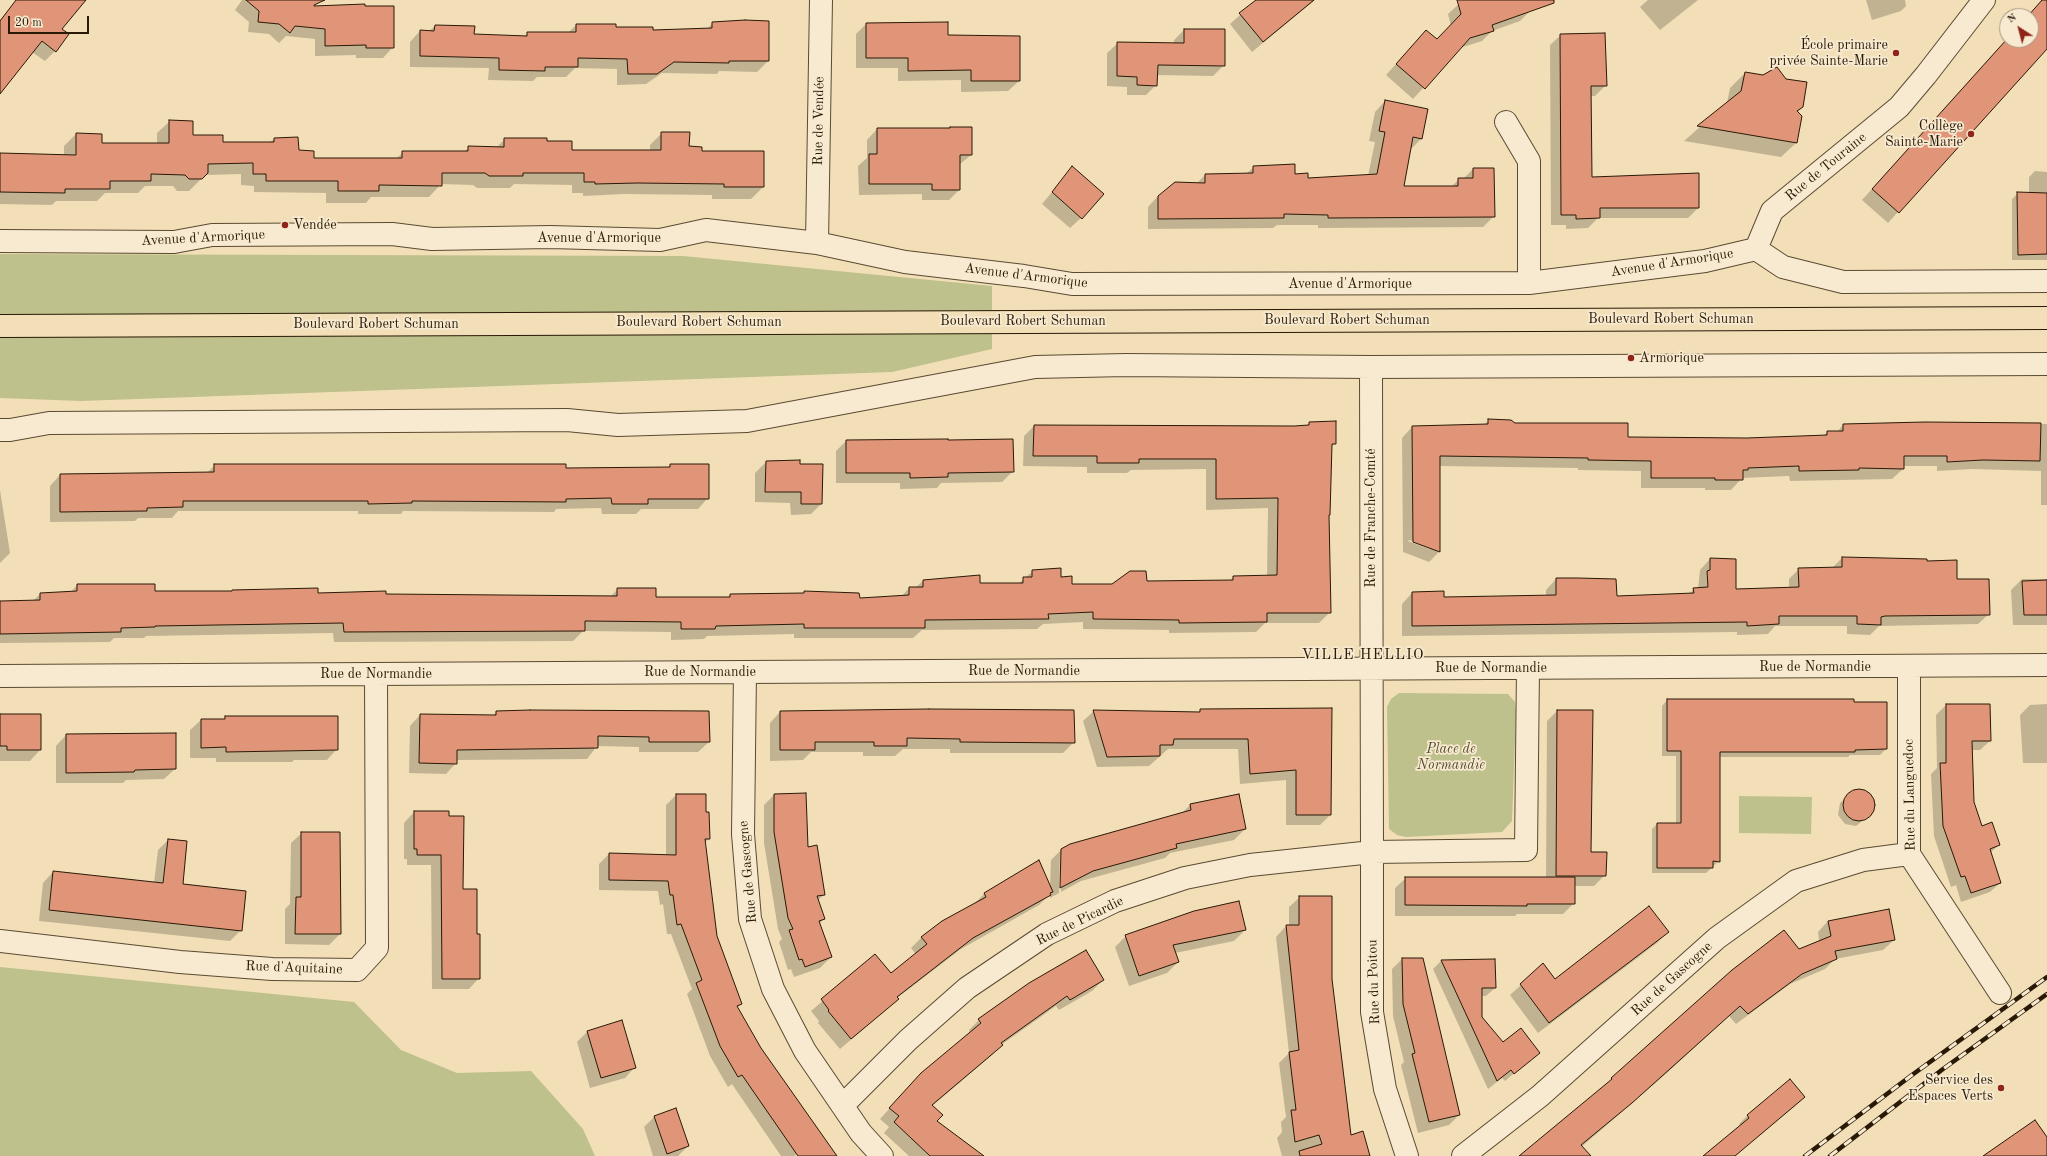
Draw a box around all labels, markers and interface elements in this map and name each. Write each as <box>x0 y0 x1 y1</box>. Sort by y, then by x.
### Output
scale bar <box>10 8 91 34</box>
north arrow <box>1999 8 2039 48</box>
text: N <box>2006 12 2019 26</box>
text: 20 m <box>15 17 42 29</box>
place label: École primaire privée Sainte-Marie <box>1770 37 1888 70</box>
marker: École primaire privée Sainte-Marie <box>1891 48 1901 58</box>
street label: Rue de Vendée <box>810 76 828 166</box>
place label: Collège Sainte-Marie <box>1885 118 1963 150</box>
street label: Rue de Touraine <box>1782 129 1870 205</box>
marker: Collège Sainte-Marie <box>1966 129 1976 139</box>
place label: Vendée <box>293 217 337 233</box>
marker: Vendée <box>280 220 290 230</box>
street label: Avenue d'Armorique <box>141 226 265 250</box>
street label: Avenue d'Armorique <box>537 230 661 246</box>
street label: Avenue d'Armorique <box>1609 245 1735 281</box>
street label: Avenue d'Armorique <box>963 260 1089 292</box>
street label: Avenue d'Armorique <box>1288 276 1412 292</box>
street label: Boulevard Robert Schuman <box>1588 311 1754 327</box>
street label: Boulevard Robert Schuman <box>1264 312 1430 328</box>
street label: Boulevard Robert Schuman <box>940 313 1106 329</box>
street label: Boulevard Robert Schuman <box>616 314 782 330</box>
street label: Boulevard Robert Schuman <box>293 316 459 332</box>
place label: Armorique <box>1639 350 1704 366</box>
marker: Armorique <box>1626 353 1636 363</box>
street label: Rue de Franche-Comté <box>1363 448 1379 588</box>
district label: VILLE HELLIO <box>1302 646 1424 664</box>
street label: Rue de Normandie <box>1759 659 1871 675</box>
street label: Rue de Normandie <box>1435 660 1547 676</box>
street label: Rue de Normandie <box>968 663 1080 679</box>
street label: Rue de Normandie <box>644 664 756 680</box>
street label: Rue de Normandie <box>320 666 432 682</box>
street label: Rue du Languedoc <box>1901 739 1919 851</box>
park label: Place de Normandie <box>1417 741 1485 774</box>
street label: Rue de Gascogne <box>735 820 761 924</box>
street label: Rue de Picardie <box>1034 893 1126 949</box>
street label: Rue de Gascogne <box>1628 938 1716 1020</box>
street label: Rue du Poitou <box>1364 939 1384 1025</box>
street label: Rue d'Aquitaine <box>245 958 343 978</box>
place label: Service des Espaces Verts <box>1908 1072 1993 1104</box>
marker: Service des Espaces Verts <box>1996 1083 2006 1093</box>

